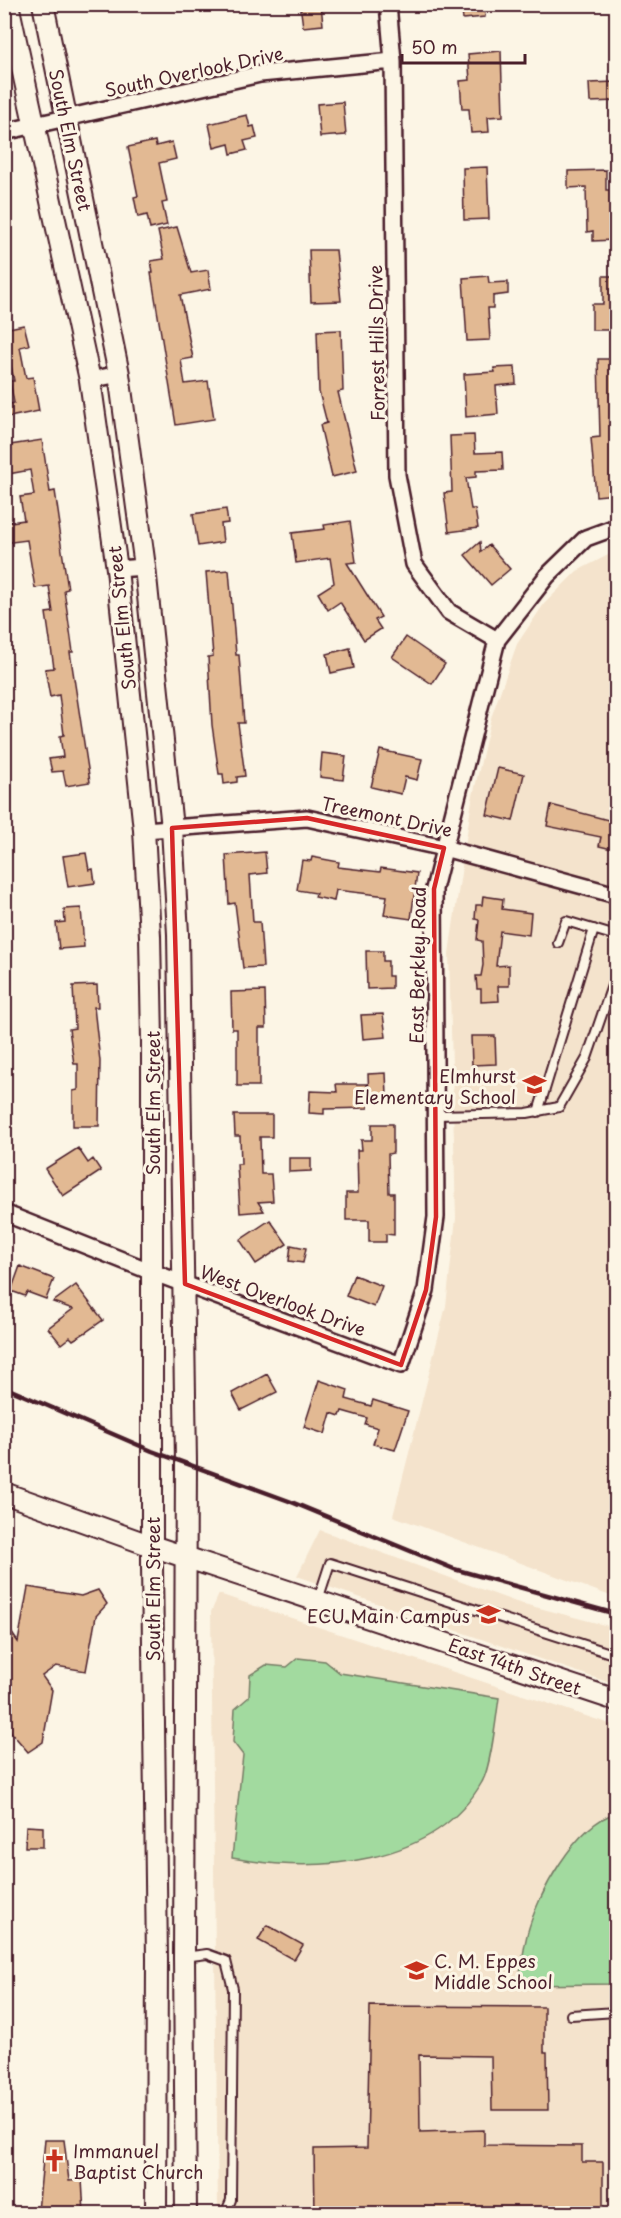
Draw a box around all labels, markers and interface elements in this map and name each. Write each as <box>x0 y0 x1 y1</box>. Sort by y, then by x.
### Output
scale bar <box>402 27 525 65</box>
text: 50 m <box>411 33 458 60</box>
street label: South Overlook Drive <box>102 39 286 103</box>
street label: South Elm Street <box>43 66 99 214</box>
street label: Forrest Hills Drive <box>361 265 391 421</box>
street label: South Elm Street <box>100 545 142 691</box>
street label: Treemont Drive <box>319 789 455 843</box>
street label: East Berkley Road <box>402 886 432 1044</box>
street label: South Elm Street <box>139 1031 166 1175</box>
place label: Elmhurst Elementary School <box>354 1062 516 1110</box>
school or university icon: Elmhurst Elementary School <box>521 1072 547 1098</box>
street label: West Overlook Drive <box>196 1257 370 1343</box>
street label: South Elm Street <box>139 1517 166 1661</box>
place label: ECU Main Campus <box>307 1602 470 1629</box>
school or university icon: ECU Main Campus <box>475 1602 501 1628</box>
street label: East 14th Street <box>445 1631 585 1701</box>
place label: C. M. Eppes Middle School <box>434 1947 553 1995</box>
school or university icon: C. M. Eppes Middle School <box>403 1957 429 1983</box>
place label: Immanuel Baptist Church <box>73 2137 203 2185</box>
church icon: Immanuel Baptist Church <box>42 2147 68 2173</box>

